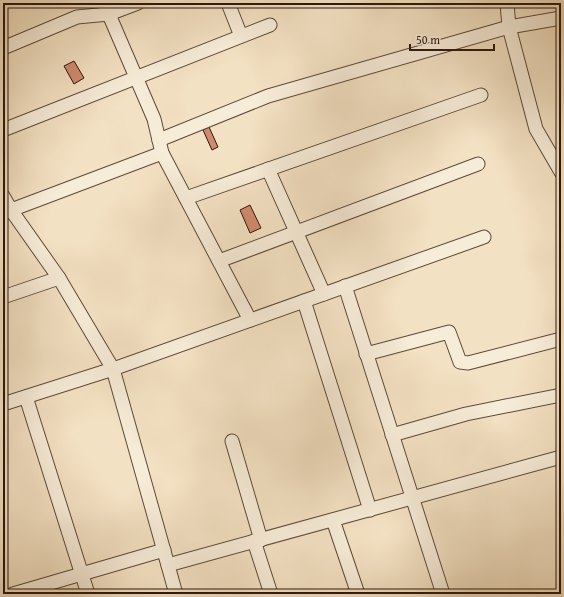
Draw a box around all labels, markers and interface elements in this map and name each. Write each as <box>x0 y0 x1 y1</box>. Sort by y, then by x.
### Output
scale bar <box>410 26 494 52</box>
text: 50 m <box>416 31 440 48</box>

